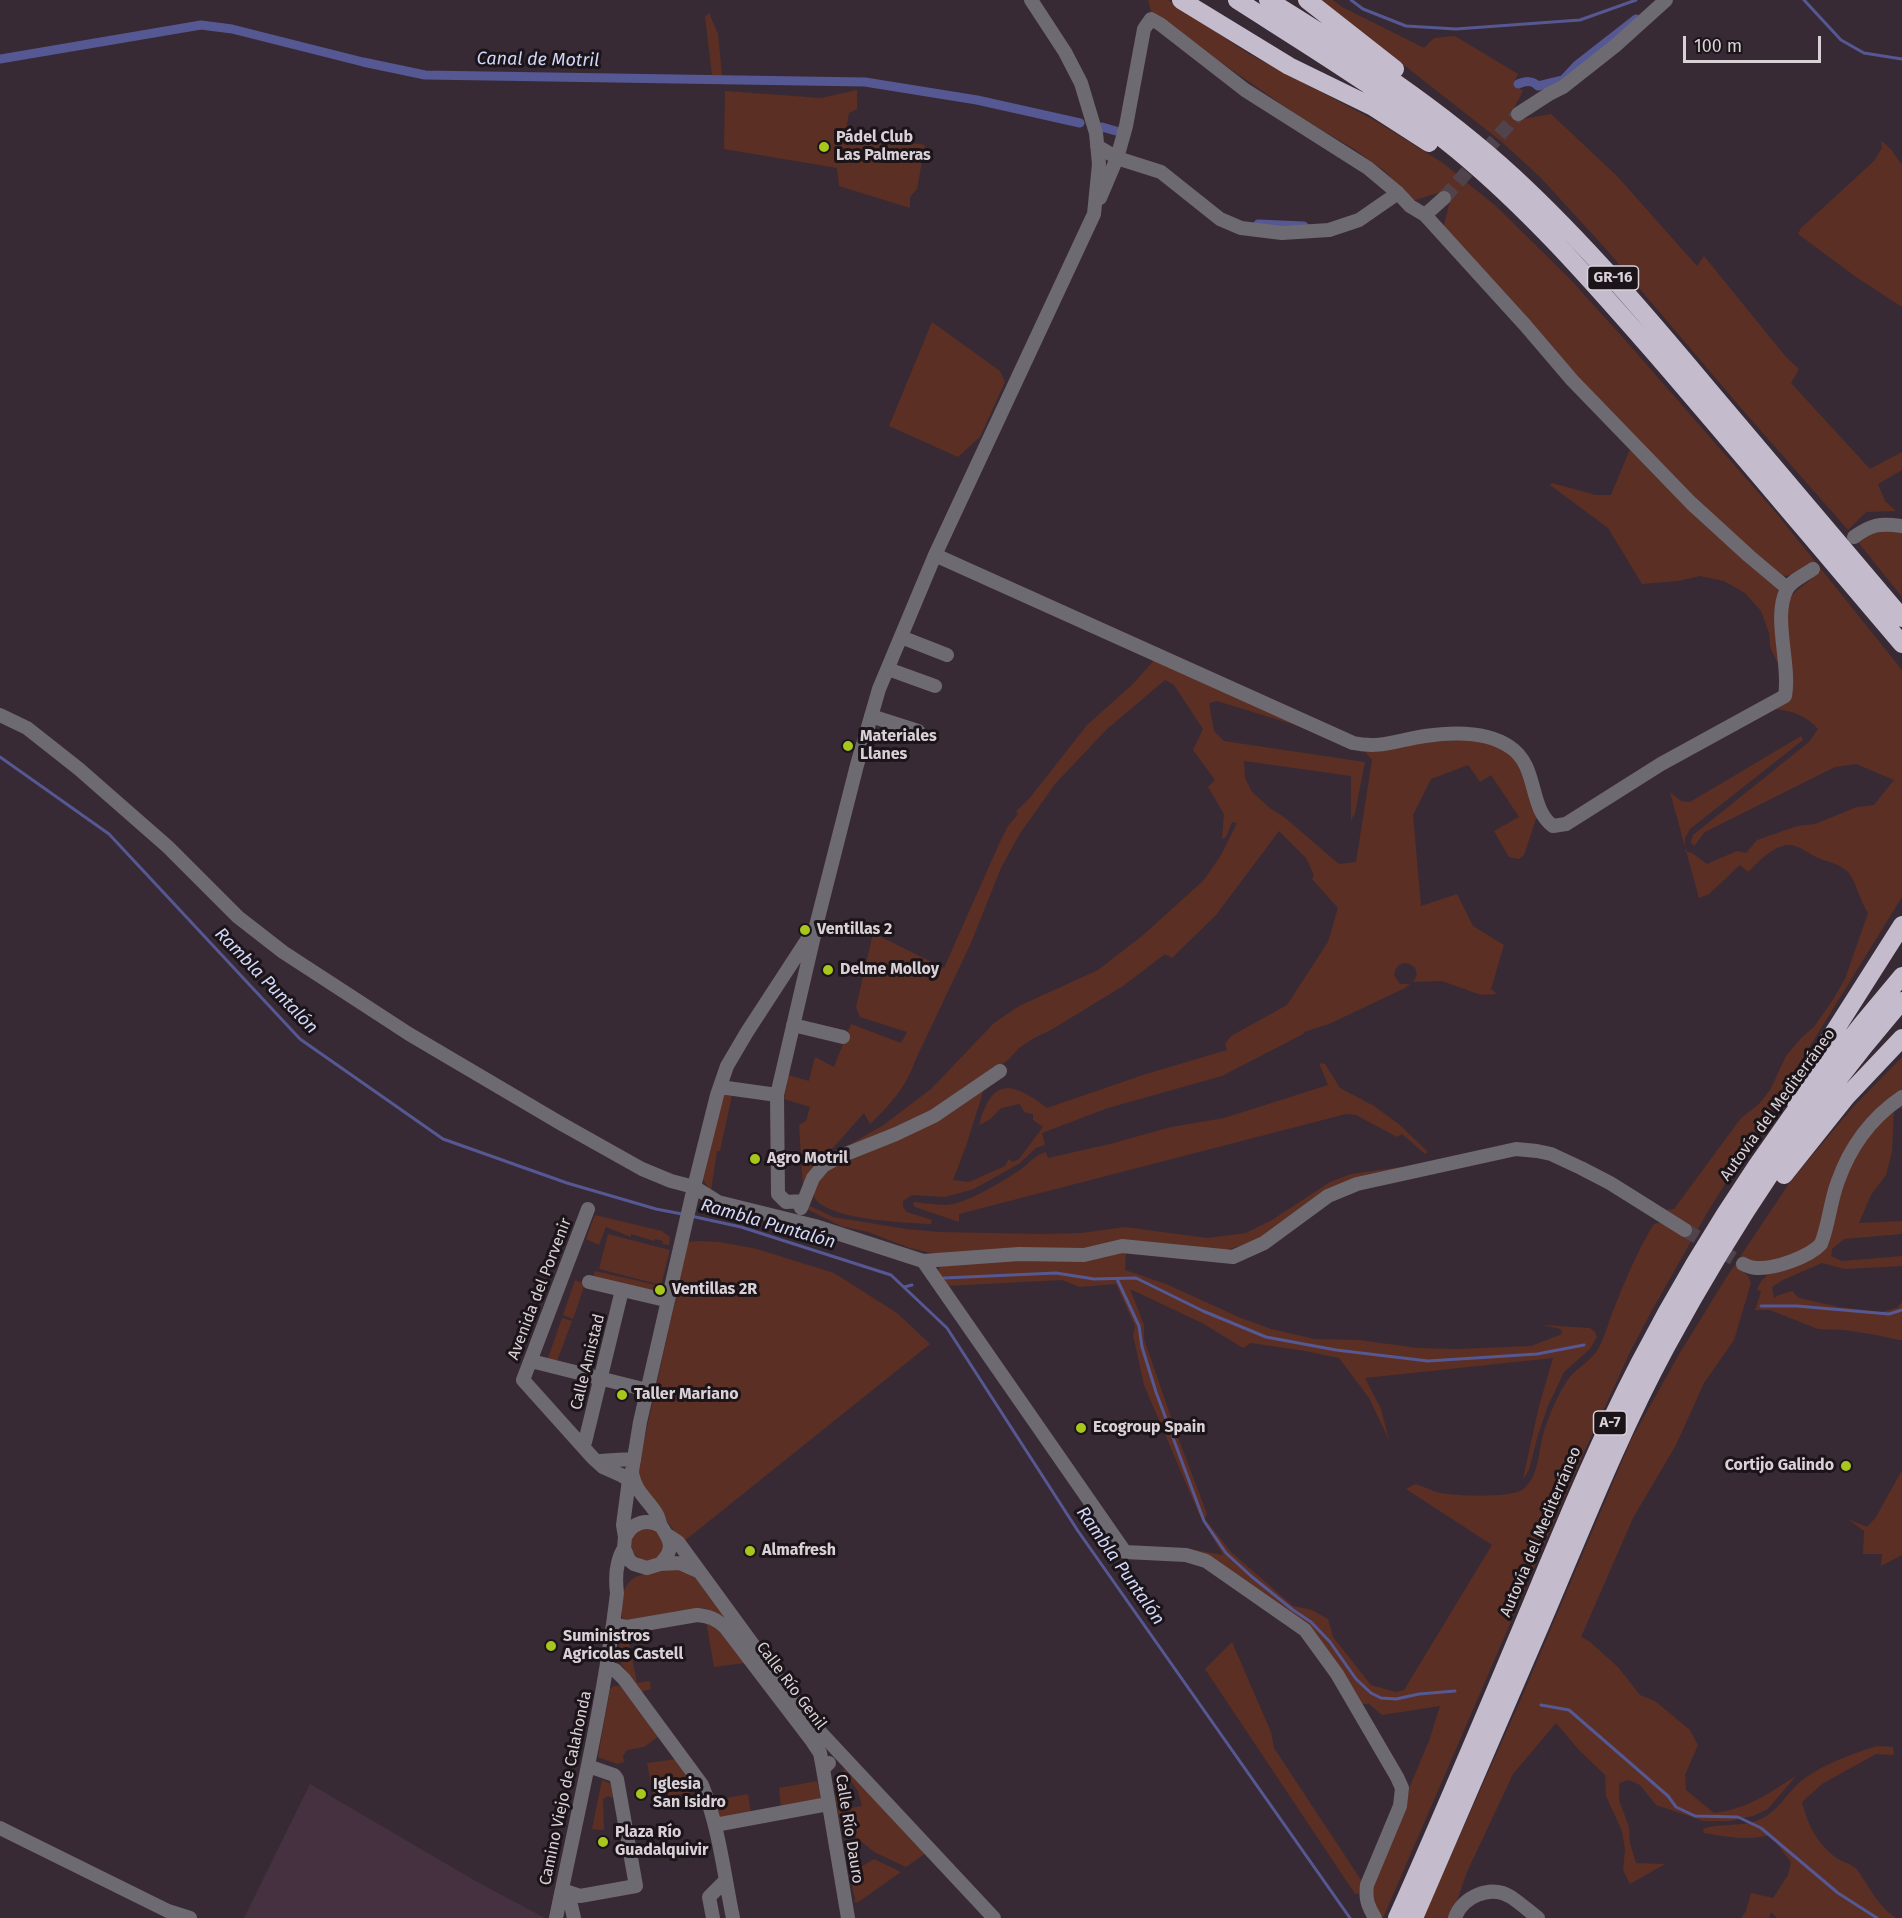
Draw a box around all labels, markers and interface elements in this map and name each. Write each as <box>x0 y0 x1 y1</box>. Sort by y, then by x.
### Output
scale bar <box>1686 24 1824 62</box>
text: 100 m <box>1694 35 1742 57</box>
water label: Canal de Motril <box>476 48 600 72</box>
place label: Pádel Club Las Palmeras <box>836 128 931 166</box>
marker: Pádel Club Las Palmeras <box>817 140 831 154</box>
road number: GR-16 <box>1588 266 1638 290</box>
place label: Materiales Llanes <box>860 727 937 765</box>
marker: Materiales Llanes <box>841 739 855 753</box>
place label: Ventillas 2 <box>817 920 892 940</box>
water label: Rambla Puntalón <box>210 923 322 1039</box>
marker: Ventillas 2 <box>798 923 812 937</box>
place label: Delme Molloy <box>840 960 939 980</box>
marker: Delme Molloy <box>821 963 835 977</box>
street label: Autovía del Mediterráneo <box>1716 1025 1840 1185</box>
place label: Agro Motril <box>767 1149 848 1169</box>
marker: Agro Motril <box>748 1152 762 1166</box>
water label: Rambla Puntalón <box>698 1194 838 1254</box>
street label: Avenida del Porvenir <box>504 1215 576 1363</box>
place label: Ventillas 2R <box>672 1280 757 1300</box>
marker: Ventillas 2R <box>653 1283 667 1297</box>
street label: Calle Amistad <box>567 1312 609 1412</box>
place label: Taller Mariano <box>634 1385 739 1405</box>
marker: Taller Mariano <box>615 1388 629 1402</box>
road number: A-7 <box>1594 1411 1626 1435</box>
place label: Ecogroup Spain <box>1093 1418 1205 1438</box>
marker: Ecogroup Spain <box>1074 1421 1088 1435</box>
street label: Autovía del Mediterráneo <box>1496 1444 1586 1620</box>
place label: Cortijo Galindo <box>1725 1456 1834 1476</box>
marker: Cortijo Galindo <box>1839 1459 1853 1473</box>
water label: Rambla Puntalón <box>1071 1503 1169 1629</box>
place label: Almafresh <box>762 1541 836 1561</box>
marker: Almafresh <box>743 1544 757 1558</box>
place label: Suministros Agricolas Castell <box>563 1627 683 1665</box>
street label: Calle Río Genil <box>752 1638 830 1734</box>
marker: Suministros Agricolas Castell <box>544 1639 558 1653</box>
street label: Camino Viejo de Calahonda <box>536 1689 596 1887</box>
street label: Calle Río Dauro <box>831 1773 867 1885</box>
place label: Iglesia San Isidro <box>653 1775 726 1813</box>
marker: Iglesia San Isidro <box>634 1787 648 1801</box>
place label: Plaza Río Guadalquivir <box>615 1823 709 1861</box>
marker: Plaza Río Guadalquivir <box>596 1835 610 1849</box>

